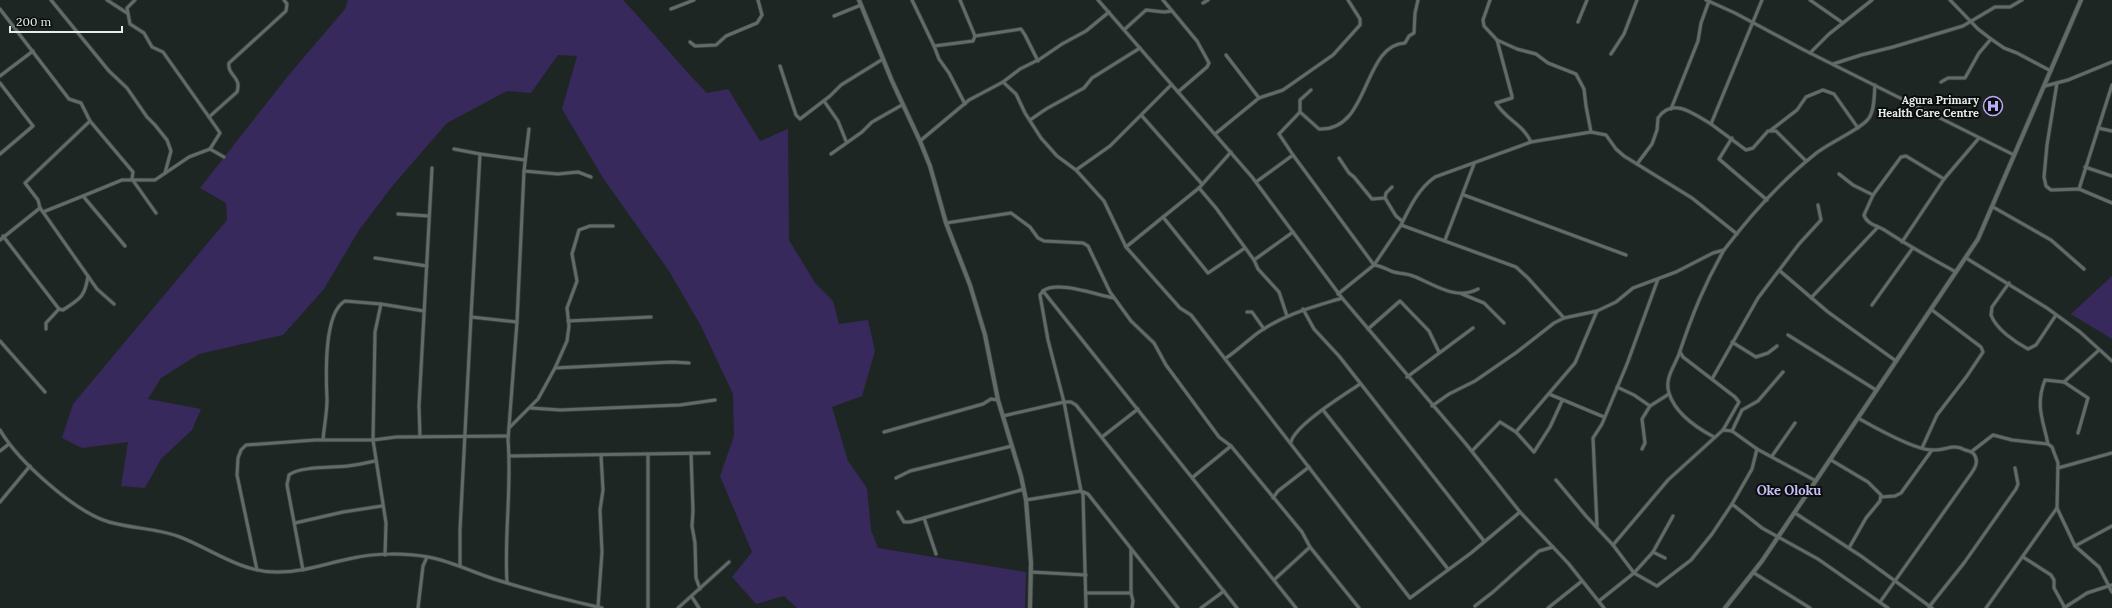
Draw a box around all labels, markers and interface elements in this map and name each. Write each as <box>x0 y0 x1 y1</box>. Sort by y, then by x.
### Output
scale bar <box>10 8 122 34</box>
text: 200 m <box>16 14 52 29</box>
place label: Agura Primary Health Care Centre <box>1878 93 1980 120</box>
hospital icon: Agura Primary Health Care Centre <box>1982 95 2004 117</box>
district label: Oke Oloku <box>1757 482 1821 499</box>

